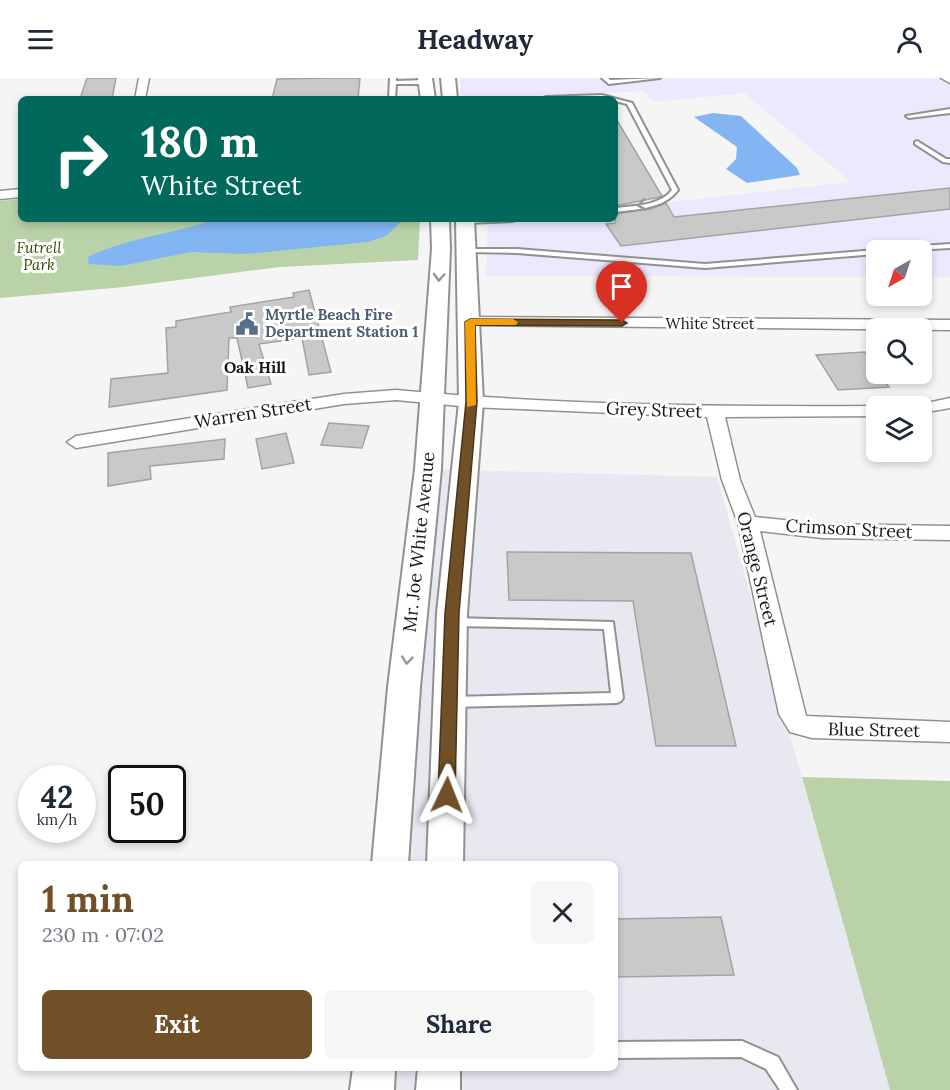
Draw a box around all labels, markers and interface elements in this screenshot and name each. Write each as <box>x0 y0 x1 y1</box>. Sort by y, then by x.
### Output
text: Headway <box>417 22 533 56</box>
icon: menu <box>24 23 57 56</box>
icon: person <box>893 23 926 56</box>
text: 180 m <box>141 115 258 169</box>
icon: right <box>42 120 120 198</box>
text: White Street <box>141 168 301 202</box>
one-way arrow <box>637 198 647 211</box>
park label: Futrell Park <box>17 238 62 274</box>
north arrow <box>866 240 932 306</box>
map controls <box>866 240 932 462</box>
pin <box>596 261 647 323</box>
icon: arrive <box>605 270 638 303</box>
one-way arrow <box>432 273 445 282</box>
place label: Myrtle Beach Fire Department Station 1 <box>265 305 418 341</box>
public building icon: Myrtle Beach Fire Department Station 1 <box>234 311 260 337</box>
street label: White Street <box>665 314 755 333</box>
button: search <box>866 318 932 384</box>
district label: Oak Hill <box>224 357 286 377</box>
street label: Warren Street <box>193 392 313 433</box>
street label: Grey Street <box>605 396 703 423</box>
button: layers <box>866 396 932 462</box>
street label: Mr. Joe White Avenue <box>398 450 439 633</box>
street label: Orange Street <box>732 509 783 629</box>
street label: Crimson Street <box>785 514 913 543</box>
one-way arrow <box>401 655 414 665</box>
street label: Blue Street <box>828 717 920 742</box>
position arrow <box>415 763 479 827</box>
speed limit sign: 50 <box>108 765 186 843</box>
text: 42 <box>41 778 73 816</box>
text: km/h <box>37 810 77 829</box>
text: 1 min <box>42 876 134 922</box>
button: close <box>531 881 594 944</box>
text: 230 m · 07:02 <box>42 922 164 947</box>
button: Exit <box>42 990 312 1059</box>
button: Share <box>324 990 594 1059</box>

